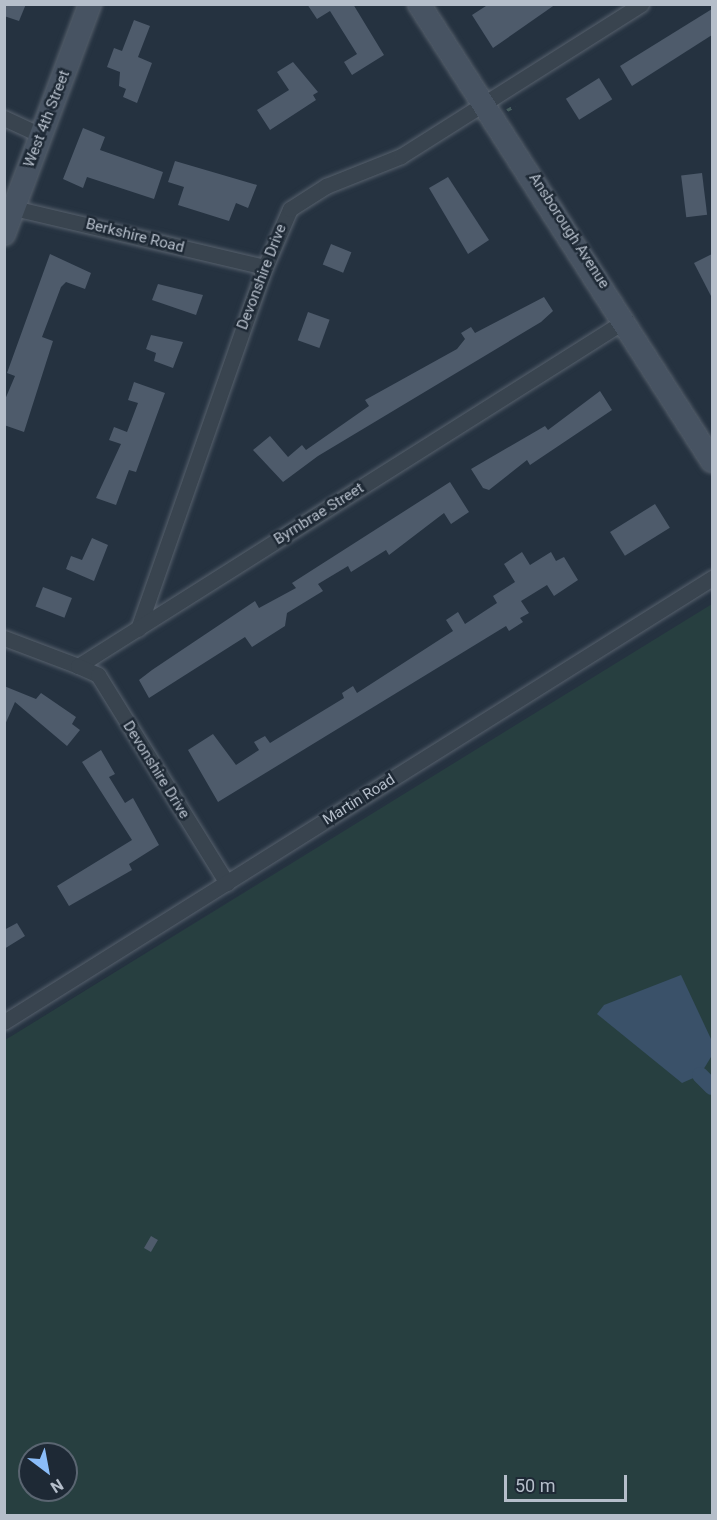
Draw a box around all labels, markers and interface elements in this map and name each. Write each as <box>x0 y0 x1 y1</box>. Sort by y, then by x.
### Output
street label: West 4th Street <box>20 68 74 170</box>
street label: Ansborough Avenue <box>525 170 613 292</box>
street label: Berkshire Road <box>84 215 186 257</box>
street label: Devonshire Drive <box>234 222 290 332</box>
street label: Byrnbrae Street <box>271 479 367 549</box>
street label: Devonshire Drive <box>119 718 193 822</box>
street label: Martin Road <box>320 771 398 829</box>
north arrow <box>18 1442 78 1502</box>
scale bar <box>507 1463 630 1501</box>
text: N <box>47 1475 67 1497</box>
text: 50 m <box>515 1475 555 1496</box>

